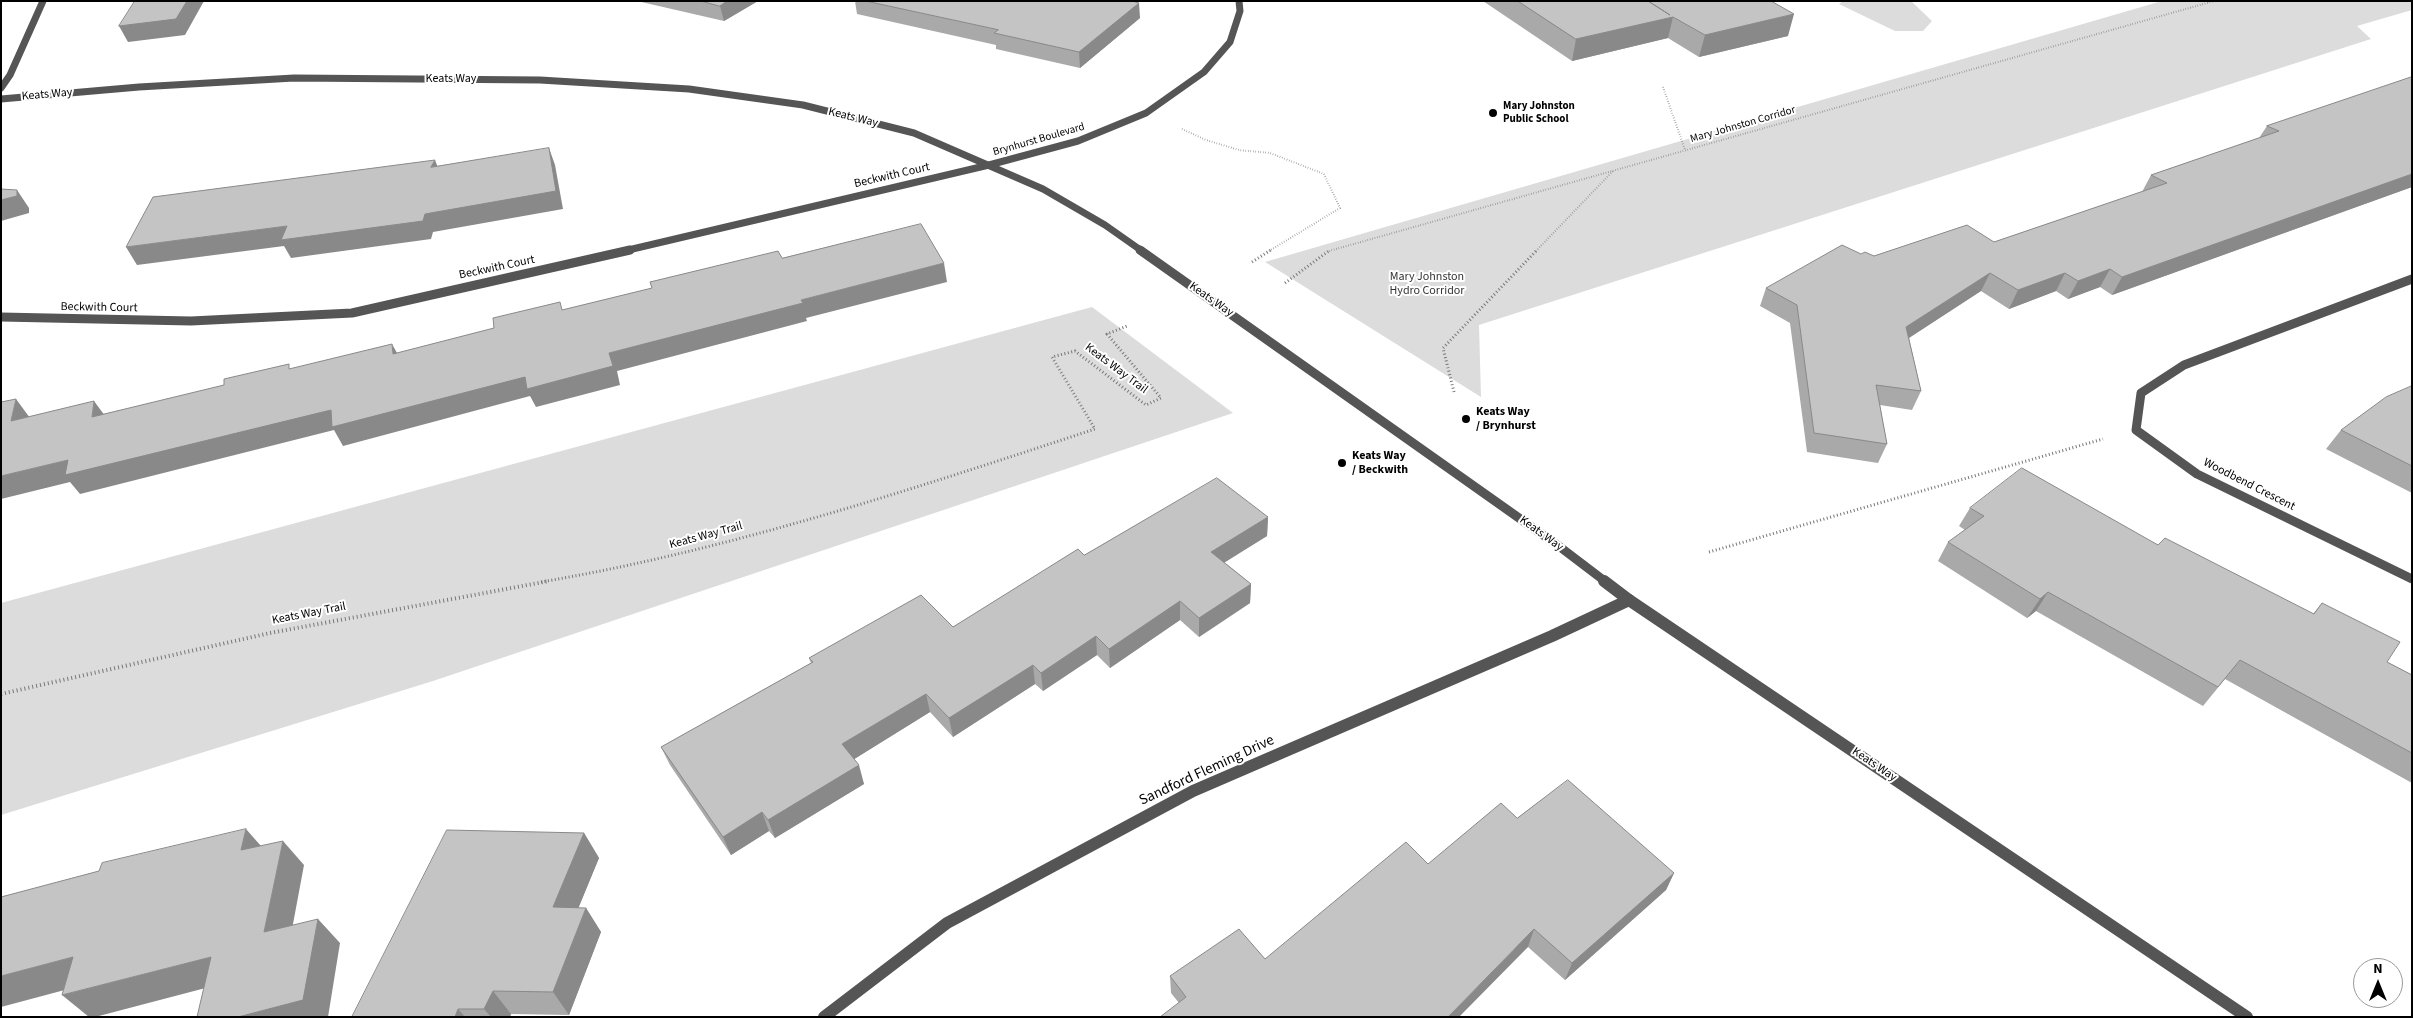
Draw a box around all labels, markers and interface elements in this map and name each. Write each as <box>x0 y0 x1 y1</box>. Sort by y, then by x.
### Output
street label: Keats Way <box>426 72 476 86</box>
street label: Keats Way <box>21 86 73 104</box>
place label: Mary Johnston Public School <box>1503 100 1575 126</box>
street label: Mary Johnston Corridor <box>1689 104 1797 146</box>
street label: Keats Way <box>827 105 879 131</box>
marker: Mary Johnston Public School <box>1487 107 1499 119</box>
street label: Brynhurst Boulevard <box>992 121 1086 159</box>
street label: Beckwith Court <box>853 160 931 192</box>
street label: Beckwith Court <box>458 253 536 283</box>
park label: Mary Johnston Hydro Corridor <box>1390 270 1464 298</box>
street label: Keats Way <box>1186 280 1236 320</box>
street label: Beckwith Court <box>60 300 138 316</box>
street label: Keats Way Trail <box>1082 341 1150 397</box>
place label: Keats Way / Brynhurst <box>1476 405 1536 433</box>
marker: Keats Way / Brynhurst <box>1460 413 1472 425</box>
place label: Keats Way / Beckwith <box>1352 449 1408 477</box>
street label: Woodbend Crescent <box>2201 456 2297 514</box>
marker: Keats Way / Beckwith <box>1336 457 1348 469</box>
street label: Keats Way <box>1516 513 1566 555</box>
street label: Keats Way Trail <box>668 519 744 553</box>
street label: Keats Way Trail <box>271 600 347 628</box>
street label: Sandford Fleming Drive <box>1137 732 1277 810</box>
street label: Keats Way <box>1849 745 1899 785</box>
north arrow <box>2353 958 2403 1008</box>
text: N <box>2373 959 2383 979</box>

